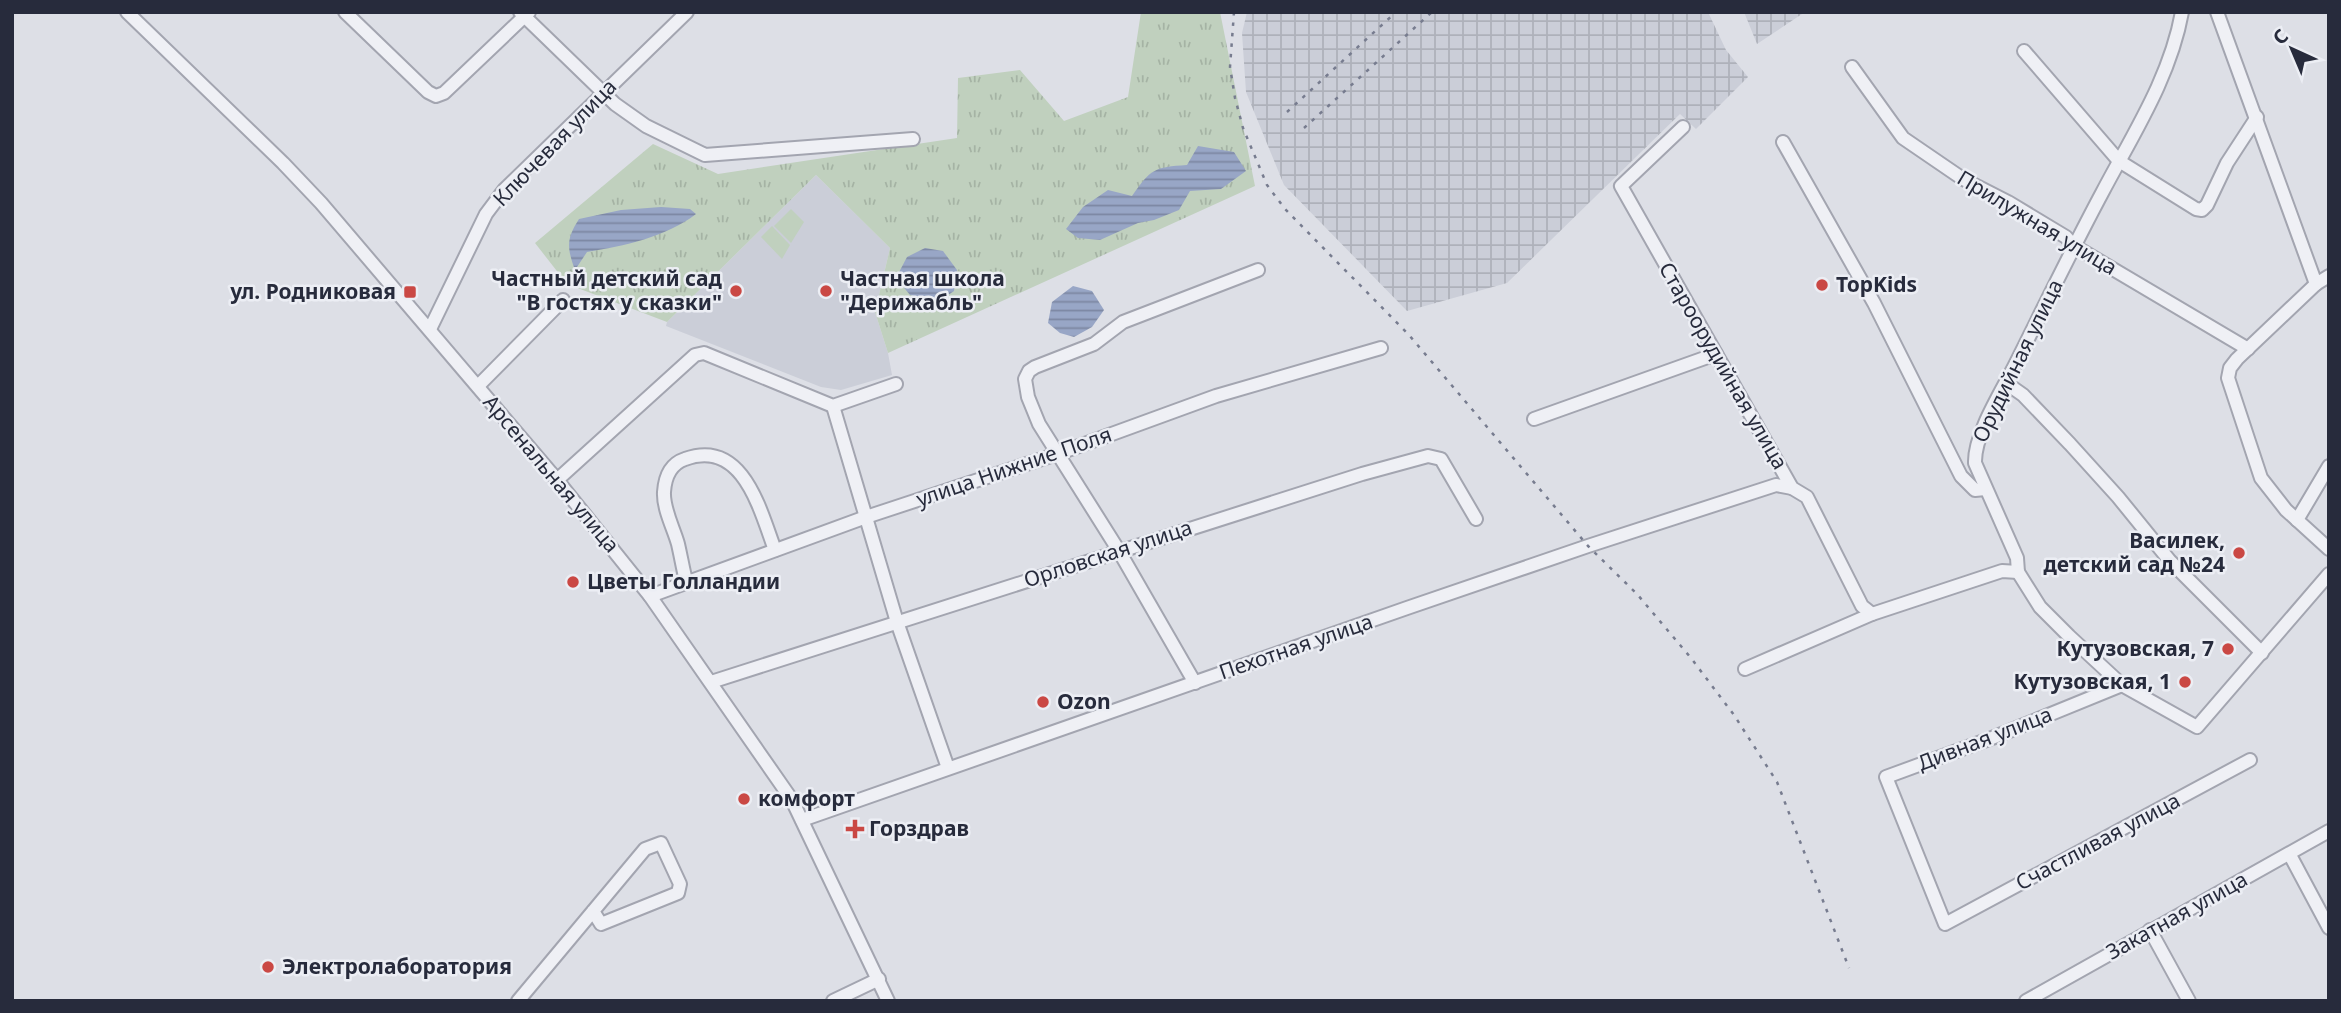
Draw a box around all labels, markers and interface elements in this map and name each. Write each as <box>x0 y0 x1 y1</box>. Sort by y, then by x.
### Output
north arrow <box>2257 14 2327 84</box>
text: С <box>2267 23 2294 50</box>
street label: Ключевая улица <box>486 73 622 212</box>
street label: Прилужная улица <box>1952 163 2123 281</box>
street label: Староорудийная улица <box>1653 257 1795 474</box>
place label: Частный детский сад "В гостях у сказки" <box>491 264 723 316</box>
place label: Частная школа "Дерижабль" <box>840 264 1005 316</box>
place label: TopKids <box>1836 270 1917 298</box>
street label: Орудийная улица <box>1965 274 2069 447</box>
place label: ул. Родниковая <box>229 277 396 305</box>
marker: TopKids <box>1814 277 1830 293</box>
marker: Частный детский сад "В гостях у сказки" <box>728 283 744 299</box>
marker: Частная школа "Дерижабль" <box>818 283 834 299</box>
marker: ул. Родниковая <box>402 284 418 300</box>
street label: Арсенальная улица <box>477 389 626 558</box>
street label: улица Нижние Поля <box>912 419 1115 513</box>
street label: Орловская улица <box>1020 513 1195 593</box>
place label: Василек, детский сад №24 <box>2043 526 2225 578</box>
marker: Василек, детский сад №24 <box>2231 545 2247 561</box>
place label: Цветы Голландии <box>587 567 780 595</box>
marker: Цветы Голландии <box>565 574 581 590</box>
street label: Пехотная улица <box>1215 607 1376 685</box>
place label: Кутузовская, 7 <box>2057 634 2214 662</box>
marker: Кутузовская, 7 <box>2220 641 2236 657</box>
place label: Кутузовская, 1 <box>2014 667 2171 695</box>
marker: Кутузовская, 1 <box>2177 674 2193 690</box>
place label: Ozon <box>1057 687 1111 715</box>
marker: Ozon <box>1035 694 1051 710</box>
street label: Дивная улица <box>1913 700 2056 777</box>
place label: комфорт <box>758 784 855 812</box>
street label: Счастливая улица <box>2010 786 2185 896</box>
marker: комфорт <box>736 791 752 807</box>
place label: Горздрав <box>869 814 969 842</box>
marker: Горздрав <box>847 821 863 837</box>
street label: Закатная улица <box>2101 865 2252 966</box>
place label: Электролаборатория <box>282 952 512 980</box>
marker: Электролаборатория <box>260 959 276 975</box>

